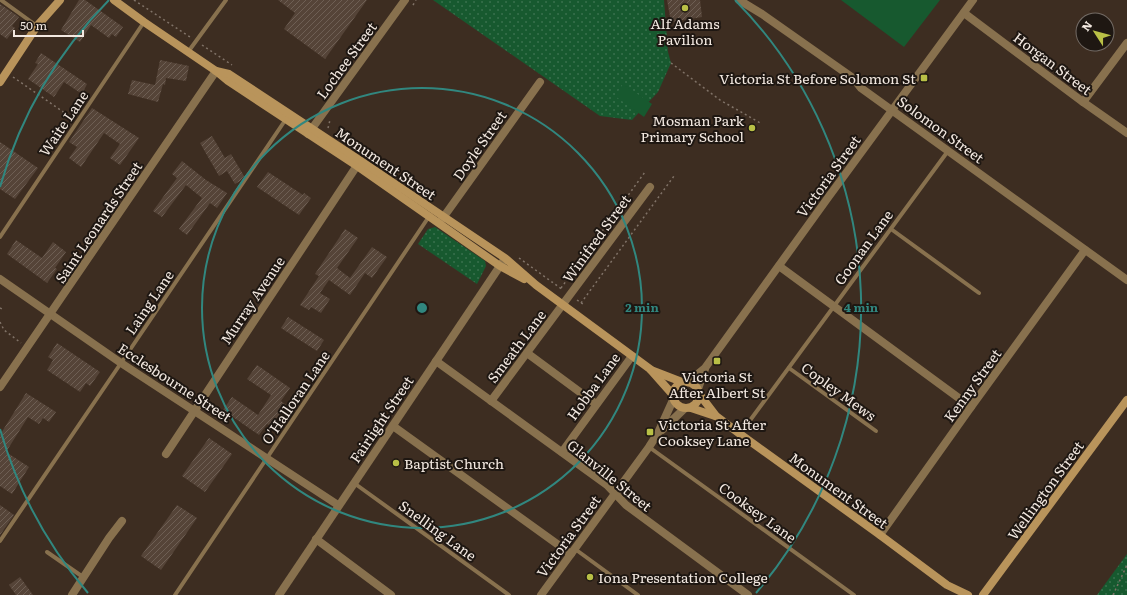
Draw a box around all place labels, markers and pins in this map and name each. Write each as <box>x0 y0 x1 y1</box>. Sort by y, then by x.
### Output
marker: Alf Adams Pavilion <box>680 3 690 13</box>
place label: Alf Adams Pavilion <box>650 13 720 49</box>
place label: Victoria St Before Solomon St <box>719 68 916 88</box>
marker: Victoria St Before Solomon St <box>919 73 929 83</box>
place label: Mosman Park Primary School <box>640 110 744 146</box>
marker: Mosman Park Primary School <box>747 123 757 133</box>
centre of rings <box>415 301 429 315</box>
marker: Victoria St After Albert St <box>712 356 722 366</box>
place label: Victoria St After Albert St <box>669 366 766 402</box>
place label: Victoria St After Cooksey Lane <box>658 414 766 450</box>
marker: Victoria St After Cooksey Lane <box>645 427 655 437</box>
place label: Baptist Church <box>404 453 504 473</box>
marker: Baptist Church <box>391 458 401 468</box>
place label: Iona Presentation College <box>598 567 768 587</box>
marker: Iona Presentation College <box>585 572 595 582</box>

